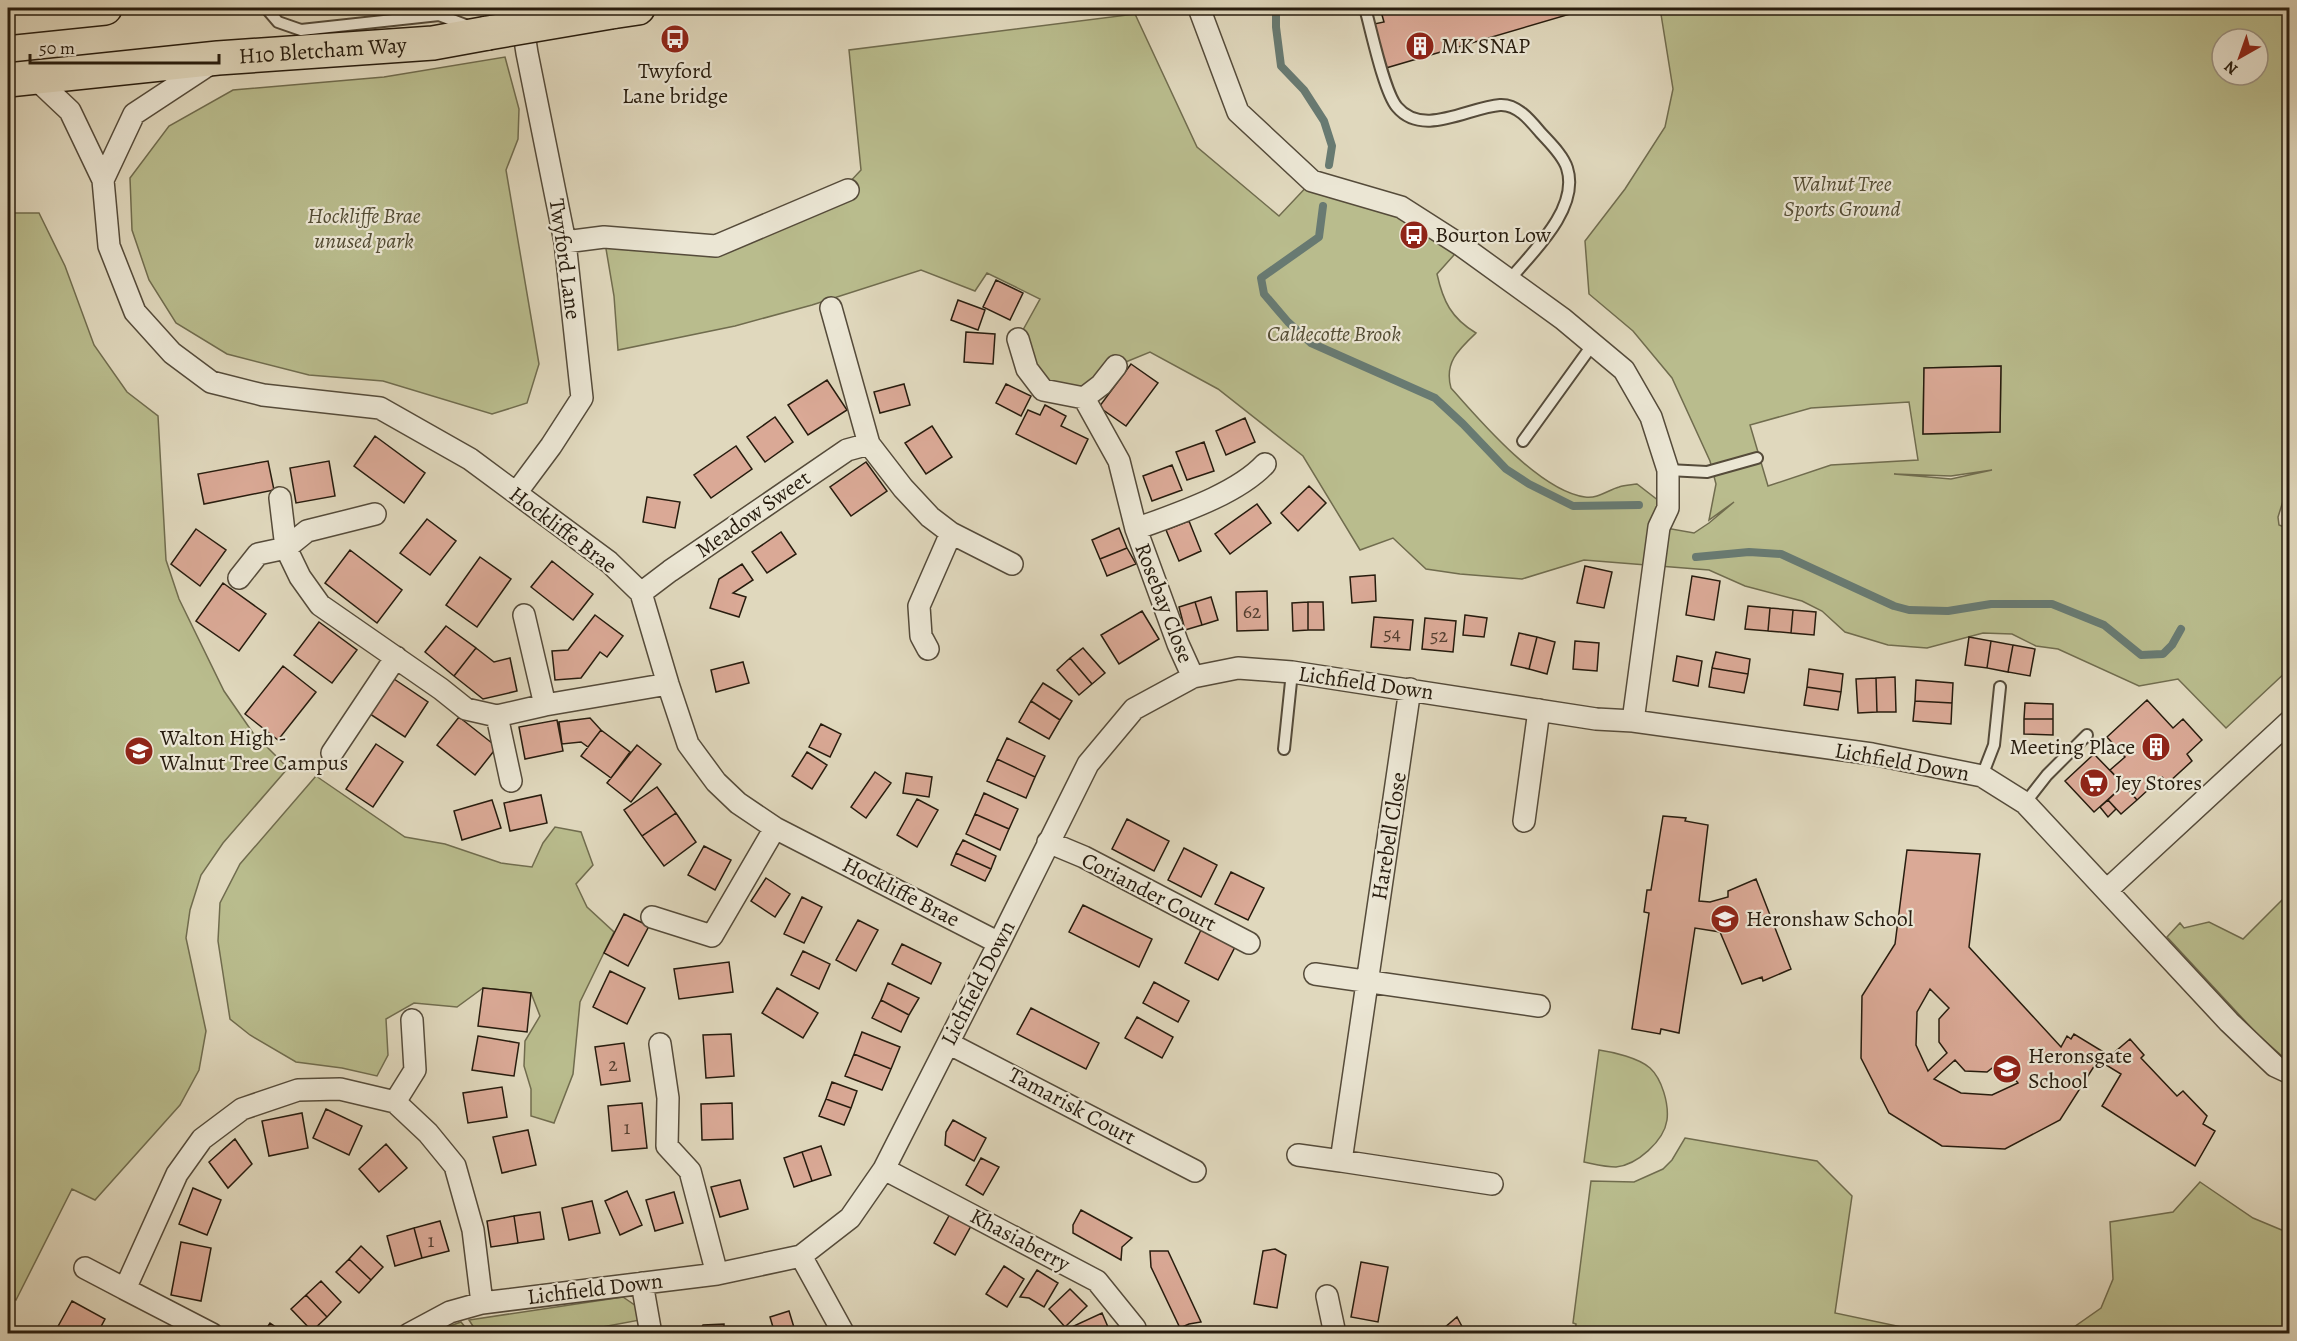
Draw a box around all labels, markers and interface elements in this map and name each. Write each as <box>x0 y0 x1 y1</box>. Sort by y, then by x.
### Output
bus stop icon: Twyford Lane bridge <box>659 23 691 55</box>
scale bar <box>30 27 219 65</box>
north arrow <box>2210 27 2270 87</box>
street label: H10 Bletcham Way <box>238 30 408 72</box>
building icon: MK SNAP <box>1404 30 1436 62</box>
place label: MK SNAP <box>1441 31 1530 61</box>
text: 50 m <box>39 36 75 60</box>
text: N <box>2219 55 2243 80</box>
place label: Twyford Lane bridge <box>622 56 728 111</box>
park label: Walnut Tree Sports Ground <box>1783 169 1901 224</box>
street label: Twyford Lane <box>542 197 588 321</box>
park label: Hockliffe Brae unused park <box>307 201 421 256</box>
bus stop icon: Bourton Low <box>1398 219 1430 251</box>
place label: Bourton Low <box>1435 220 1552 250</box>
park label: Caldecotte Brook <box>1267 319 1401 349</box>
street label: Meadow Sweet <box>690 463 816 565</box>
street label: Hockliffe Brae <box>503 480 623 580</box>
street label: Rosebay Close <box>1127 539 1201 667</box>
house number: 62 <box>1243 598 1262 625</box>
house number: 54 <box>1383 620 1401 647</box>
house number: 52 <box>1430 622 1449 649</box>
street label: Lichfield Down <box>1296 659 1436 707</box>
place label: Walton High - Walnut Tree Campus <box>159 723 348 778</box>
building icon: Meeting Place <box>2140 731 2172 763</box>
place label: Meeting Place <box>2010 732 2135 762</box>
school or university icon: Walton High - Walnut Tree Campus <box>123 735 155 767</box>
street label: Lichfield Down <box>1832 735 1972 789</box>
supermarket icon: Jey Stores <box>2078 767 2110 799</box>
place label: Jey Stores <box>2115 768 2202 798</box>
street label: Harebell Close <box>1364 770 1414 902</box>
street label: Coriander Court <box>1076 845 1222 939</box>
street label: Hockliffe Brae <box>837 850 965 934</box>
school or university icon: Heronshaw School <box>1709 903 1741 935</box>
place label: Heronshaw School <box>1746 904 1913 934</box>
street label: Lichfield Down <box>934 915 1022 1051</box>
place label: Heronsgate School <box>2028 1041 2132 1096</box>
house number: 2 <box>608 1051 618 1078</box>
school or university icon: Heronsgate School <box>1991 1053 2023 1085</box>
street label: Tamarisk Court <box>1003 1060 1141 1152</box>
house number: 1 <box>624 1114 631 1141</box>
street label: Khasiaberry <box>965 1201 1075 1279</box>
house number: 1 <box>428 1227 435 1254</box>
street label: Lichfield Down <box>525 1266 665 1312</box>

